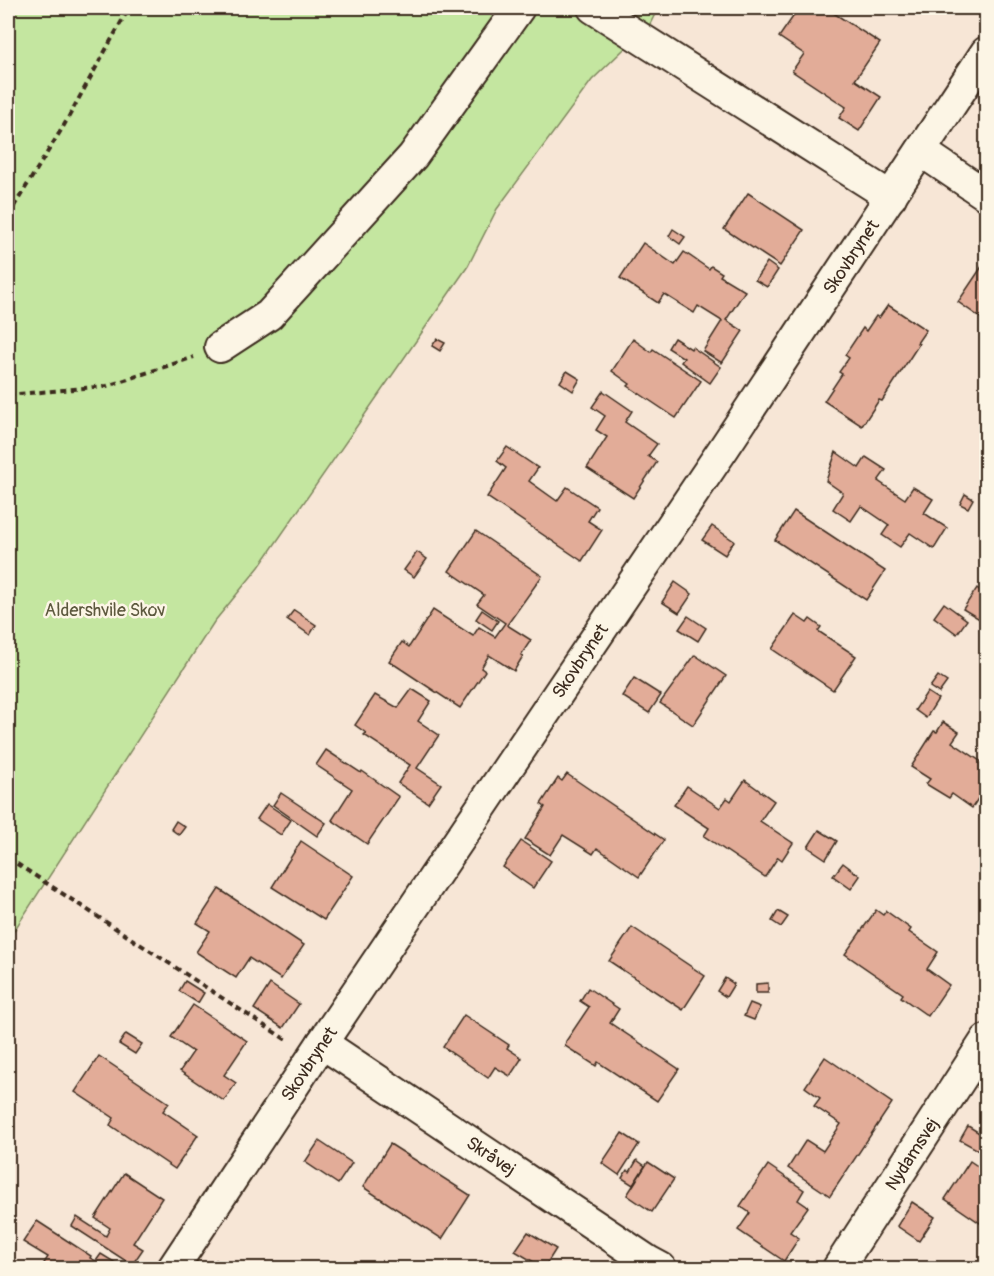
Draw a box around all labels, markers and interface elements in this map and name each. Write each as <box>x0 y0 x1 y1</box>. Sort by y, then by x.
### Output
street label: Skovbrynet <box>818 215 885 299</box>
park label: Aldershvile Skov <box>45 599 165 622</box>
street label: Skovbrynet <box>547 619 614 703</box>
street label: Skovbrynet <box>276 1022 343 1106</box>
street label: Nydamsvej <box>880 1114 944 1195</box>
street label: Skråvej <box>462 1132 520 1181</box>

